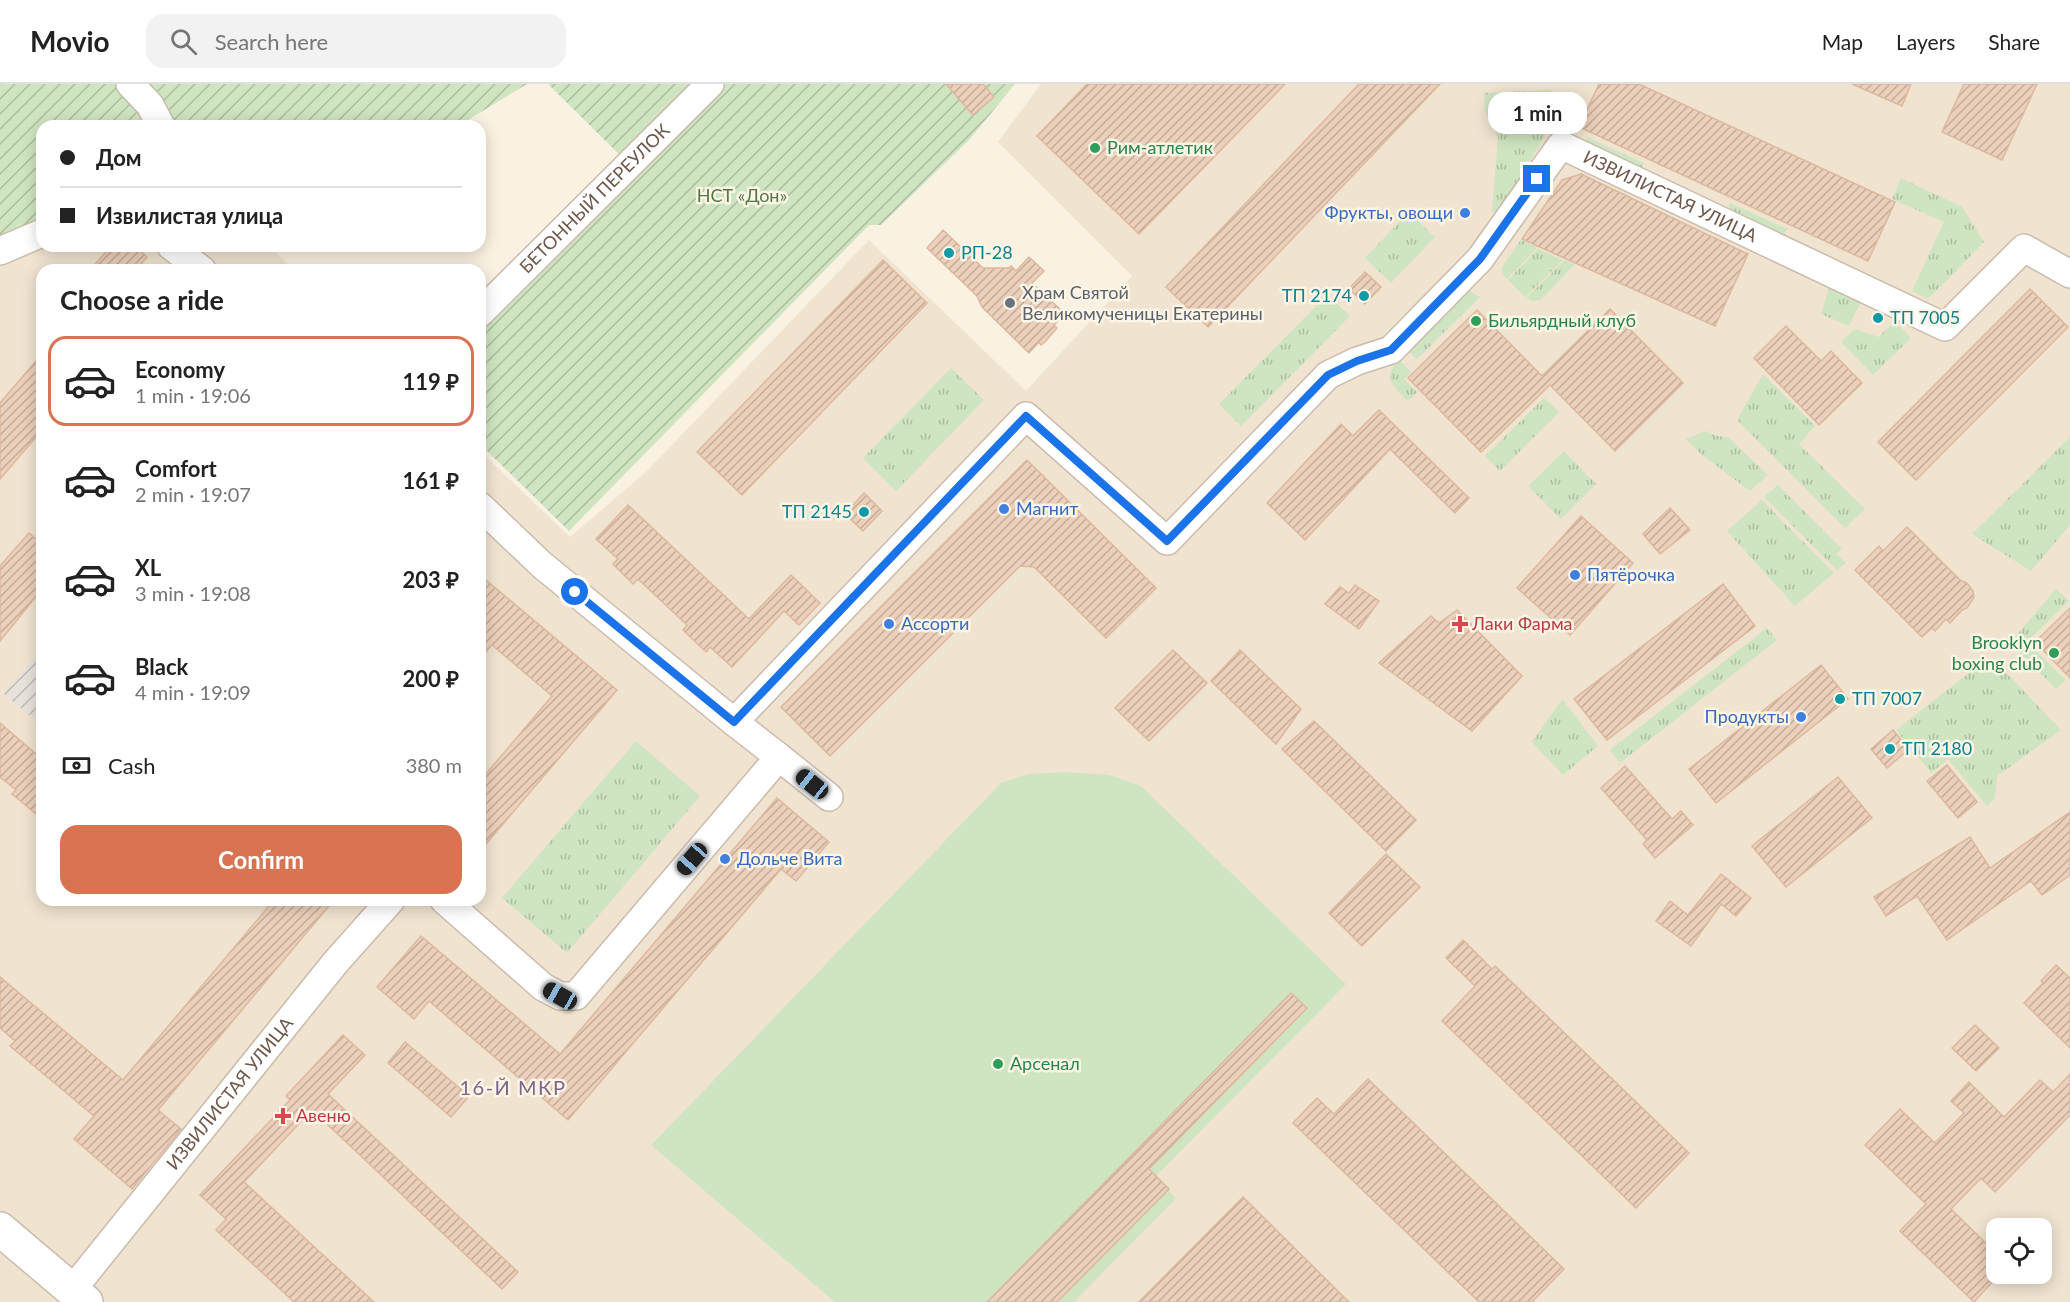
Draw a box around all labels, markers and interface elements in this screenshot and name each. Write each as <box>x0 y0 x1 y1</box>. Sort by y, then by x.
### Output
search box <box>146 14 566 68</box>
text: Movio <box>30 24 110 58</box>
icon: search <box>167 25 200 58</box>
text: Search here <box>215 28 328 55</box>
text: Map <box>1822 29 1863 54</box>
text: Layers <box>1896 29 1955 54</box>
text: Share <box>1988 29 2040 54</box>
callout: 1 min <box>1488 92 1586 134</box>
text: 1 min <box>1513 101 1562 125</box>
street label: БЕТОННЫЙ ПЕРЕУЛОК <box>515 119 674 277</box>
place label: Рим-атлетик <box>1107 136 1214 158</box>
marker: Рим-атлетик <box>1088 141 1102 155</box>
text: Дом <box>96 144 142 171</box>
street label: ИЗВИЛИСТАЯ УЛИЦА <box>1580 145 1762 247</box>
route end <box>1523 165 1550 192</box>
park label: НСТ «Дон» <box>697 184 787 206</box>
place label: Фрукты, овощи <box>1325 201 1453 223</box>
text: Извилистая улица <box>96 202 283 229</box>
marker: Фрукты, овощи <box>1458 206 1472 220</box>
place label: РП-28 <box>961 241 1013 263</box>
marker: РП-28 <box>942 246 956 260</box>
place label: Храм Святой Великомученицы Екатерины <box>1022 281 1263 324</box>
text: Choose a ride <box>60 283 224 316</box>
place label: ТП 2174 <box>1282 284 1352 306</box>
marker: ТП 2174 <box>1357 289 1371 303</box>
marker: Храм Святой Великомученицы Екатерины <box>1003 296 1017 310</box>
place label: ТП 7005 <box>1890 306 1960 328</box>
place label: Бильярдный клуб <box>1488 309 1636 331</box>
marker: ТП 7005 <box>1871 311 1885 325</box>
marker: Бильярдный клуб <box>1469 314 1483 328</box>
icon: car <box>63 354 117 408</box>
text: Economy <box>135 356 225 383</box>
text: 119 ₽ <box>403 368 459 395</box>
text: 1 min · 19:06 <box>135 383 251 407</box>
icon: car <box>63 453 117 507</box>
text: Comfort <box>135 455 217 482</box>
text: 161 ₽ <box>403 467 459 494</box>
text: 2 min · 19:07 <box>135 482 251 506</box>
place label: Магнит <box>1016 497 1078 519</box>
place label: ТП 2145 <box>782 500 852 522</box>
marker: Магнит <box>997 502 1011 516</box>
marker: ТП 2145 <box>857 505 871 519</box>
icon: car <box>63 552 117 606</box>
text: XL <box>135 554 161 581</box>
place label: Пятёрочка <box>1587 563 1675 585</box>
text: 203 ₽ <box>403 566 459 593</box>
marker: Пятёрочка <box>1568 568 1582 582</box>
route start <box>561 578 588 605</box>
text: 3 min · 19:08 <box>135 581 251 605</box>
place label: Ассорти <box>901 612 969 634</box>
place label: Лаки Фарма <box>1471 612 1573 634</box>
marker: Ассорти <box>882 617 896 631</box>
marker: Лаки Фарма <box>1453 617 1467 631</box>
place label: Brooklyn boxing club <box>1952 631 2042 674</box>
marker: Brooklyn boxing club <box>2047 646 2061 660</box>
icon: car <box>63 651 117 705</box>
text: Black <box>135 653 188 680</box>
text: 200 ₽ <box>403 665 459 692</box>
text: 4 min · 19:09 <box>135 680 251 704</box>
place label: ТП 7007 <box>1852 687 1922 709</box>
marker: ТП 7007 <box>1833 692 1847 706</box>
place label: Продукты <box>1705 705 1789 727</box>
marker: Продукты <box>1794 710 1808 724</box>
place label: ТП 2180 <box>1902 737 1972 759</box>
marker: ТП 2180 <box>1883 742 1897 756</box>
icon: cash <box>60 749 93 782</box>
text: Cash <box>108 752 155 779</box>
text: 380 m <box>406 753 462 777</box>
car <box>792 766 832 802</box>
button: Confirm <box>60 825 462 894</box>
car <box>673 840 711 878</box>
place label: Дольче Вита <box>737 847 843 869</box>
marker: Дольче Вита <box>718 852 732 866</box>
car <box>540 979 580 1013</box>
street label: ИЗВИЛИСТАЯ УЛИЦА <box>161 1012 298 1174</box>
place label: Арсенал <box>1010 1052 1080 1074</box>
marker: Арсенал <box>991 1057 1005 1071</box>
district label: 16-Й МКР <box>459 1075 567 1099</box>
place label: Авеню <box>296 1104 351 1126</box>
marker: Авеню <box>274 1107 292 1125</box>
map controls <box>1986 1218 2052 1284</box>
button: locate <box>1986 1218 2052 1284</box>

